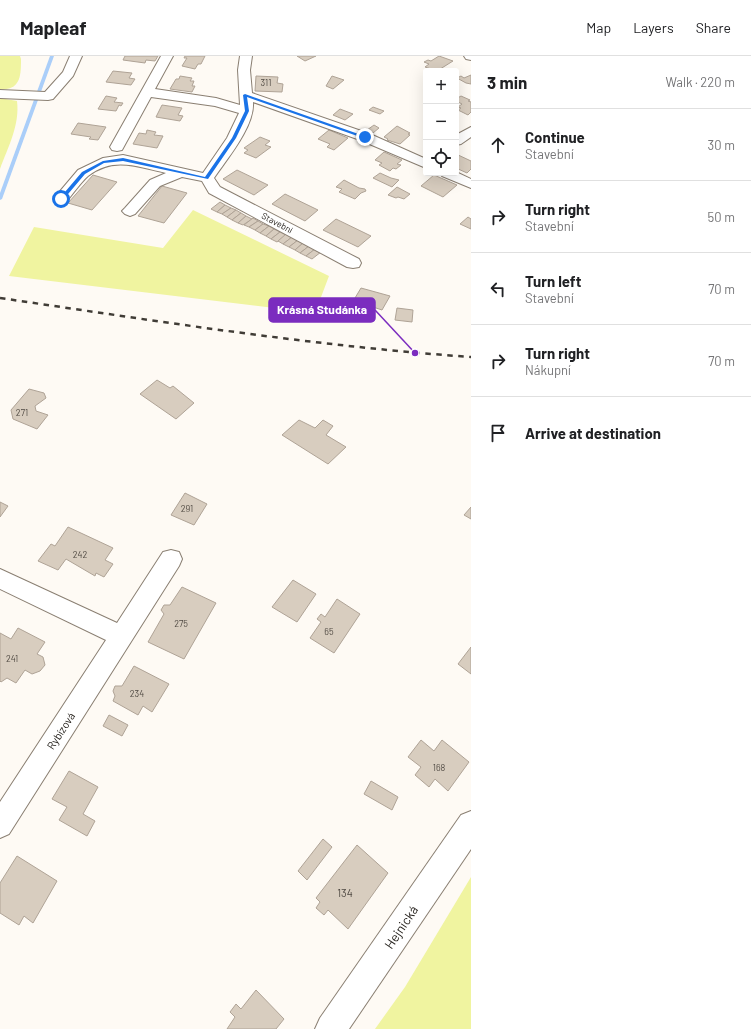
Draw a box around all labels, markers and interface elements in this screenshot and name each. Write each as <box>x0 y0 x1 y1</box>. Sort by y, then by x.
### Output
text: Mapleaf <box>20 16 87 39</box>
text: Map <box>586 19 611 36</box>
text: Layers <box>633 19 674 36</box>
text: Share <box>696 19 731 36</box>
map controls <box>423 68 459 176</box>
button: + <box>423 68 459 104</box>
text: 3 min <box>487 72 527 92</box>
text: Walk · 220 m <box>665 74 735 90</box>
house number: 311 <box>261 77 271 88</box>
button: − <box>423 104 459 140</box>
route end <box>356 128 374 146</box>
text: Continue <box>525 128 585 146</box>
icon: ahead <box>487 134 509 156</box>
text: 30 m <box>708 137 735 153</box>
button: locate <box>423 140 459 176</box>
text: Stavební <box>525 146 574 162</box>
route start <box>52 190 70 208</box>
text: Turn right <box>525 200 590 218</box>
icon: right <box>487 206 509 228</box>
text: 50 m <box>708 209 735 225</box>
street label: Stavební <box>260 210 295 235</box>
text: Stavební <box>525 218 574 234</box>
text: Turn left <box>525 272 581 290</box>
icon: left <box>487 278 509 300</box>
text: 70 m <box>708 281 735 297</box>
text: Stavební <box>525 290 574 306</box>
callout: Krásná Studánka <box>269 298 375 322</box>
text: Krásná Studánka <box>277 302 367 316</box>
text: Turn right <box>525 344 590 362</box>
icon: right <box>487 350 509 372</box>
text: 70 m <box>708 353 735 369</box>
text: Nákupní <box>525 362 571 378</box>
house number: 271 <box>16 407 28 418</box>
icon: arrive <box>487 422 509 444</box>
text: Arrive at destination <box>525 424 661 442</box>
house number: 291 <box>181 503 193 514</box>
house number: 242 <box>73 549 87 560</box>
house number: 275 <box>174 618 188 629</box>
house number: 65 <box>324 626 334 637</box>
house number: 241 <box>6 653 18 664</box>
house number: 234 <box>130 688 144 699</box>
street label: Rybízová <box>44 710 77 752</box>
house number: 168 <box>433 762 446 773</box>
house number: 134 <box>337 886 353 899</box>
street label: Hejnická <box>381 902 421 952</box>

